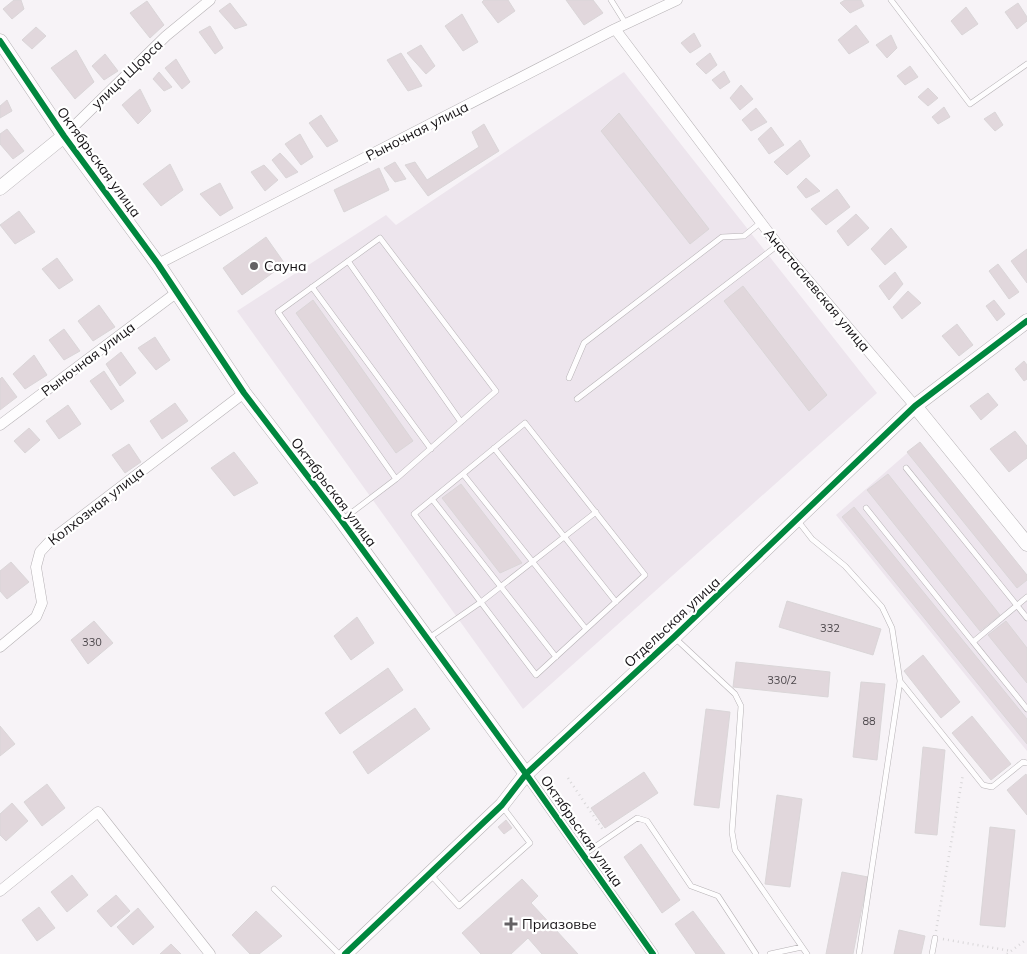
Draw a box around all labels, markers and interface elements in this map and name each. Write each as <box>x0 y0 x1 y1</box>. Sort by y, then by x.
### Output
street label: улица Щорса <box>88 35 166 113</box>
street label: Рыночная улица <box>363 97 471 165</box>
street label: Октябрьская улица <box>53 103 145 221</box>
street label: Анастасиевская улица <box>760 225 874 355</box>
place label: Сауна <box>264 257 306 275</box>
marker: Сауна <box>248 260 260 272</box>
street label: Рыночная улица <box>38 318 138 400</box>
street label: Октябрьская улица <box>287 434 381 550</box>
street label: Колхозная улица <box>44 463 148 549</box>
street label: Отдельская улица <box>620 573 724 671</box>
house number: 332 <box>820 621 840 635</box>
house number: 330 <box>82 635 102 649</box>
house number: 330/2 <box>767 673 797 687</box>
house number: 88 <box>862 714 876 728</box>
street label: Октябрьская улица <box>537 772 627 890</box>
place label: Приазовье <box>522 915 597 933</box>
marker: Приазовье <box>504 917 518 931</box>

